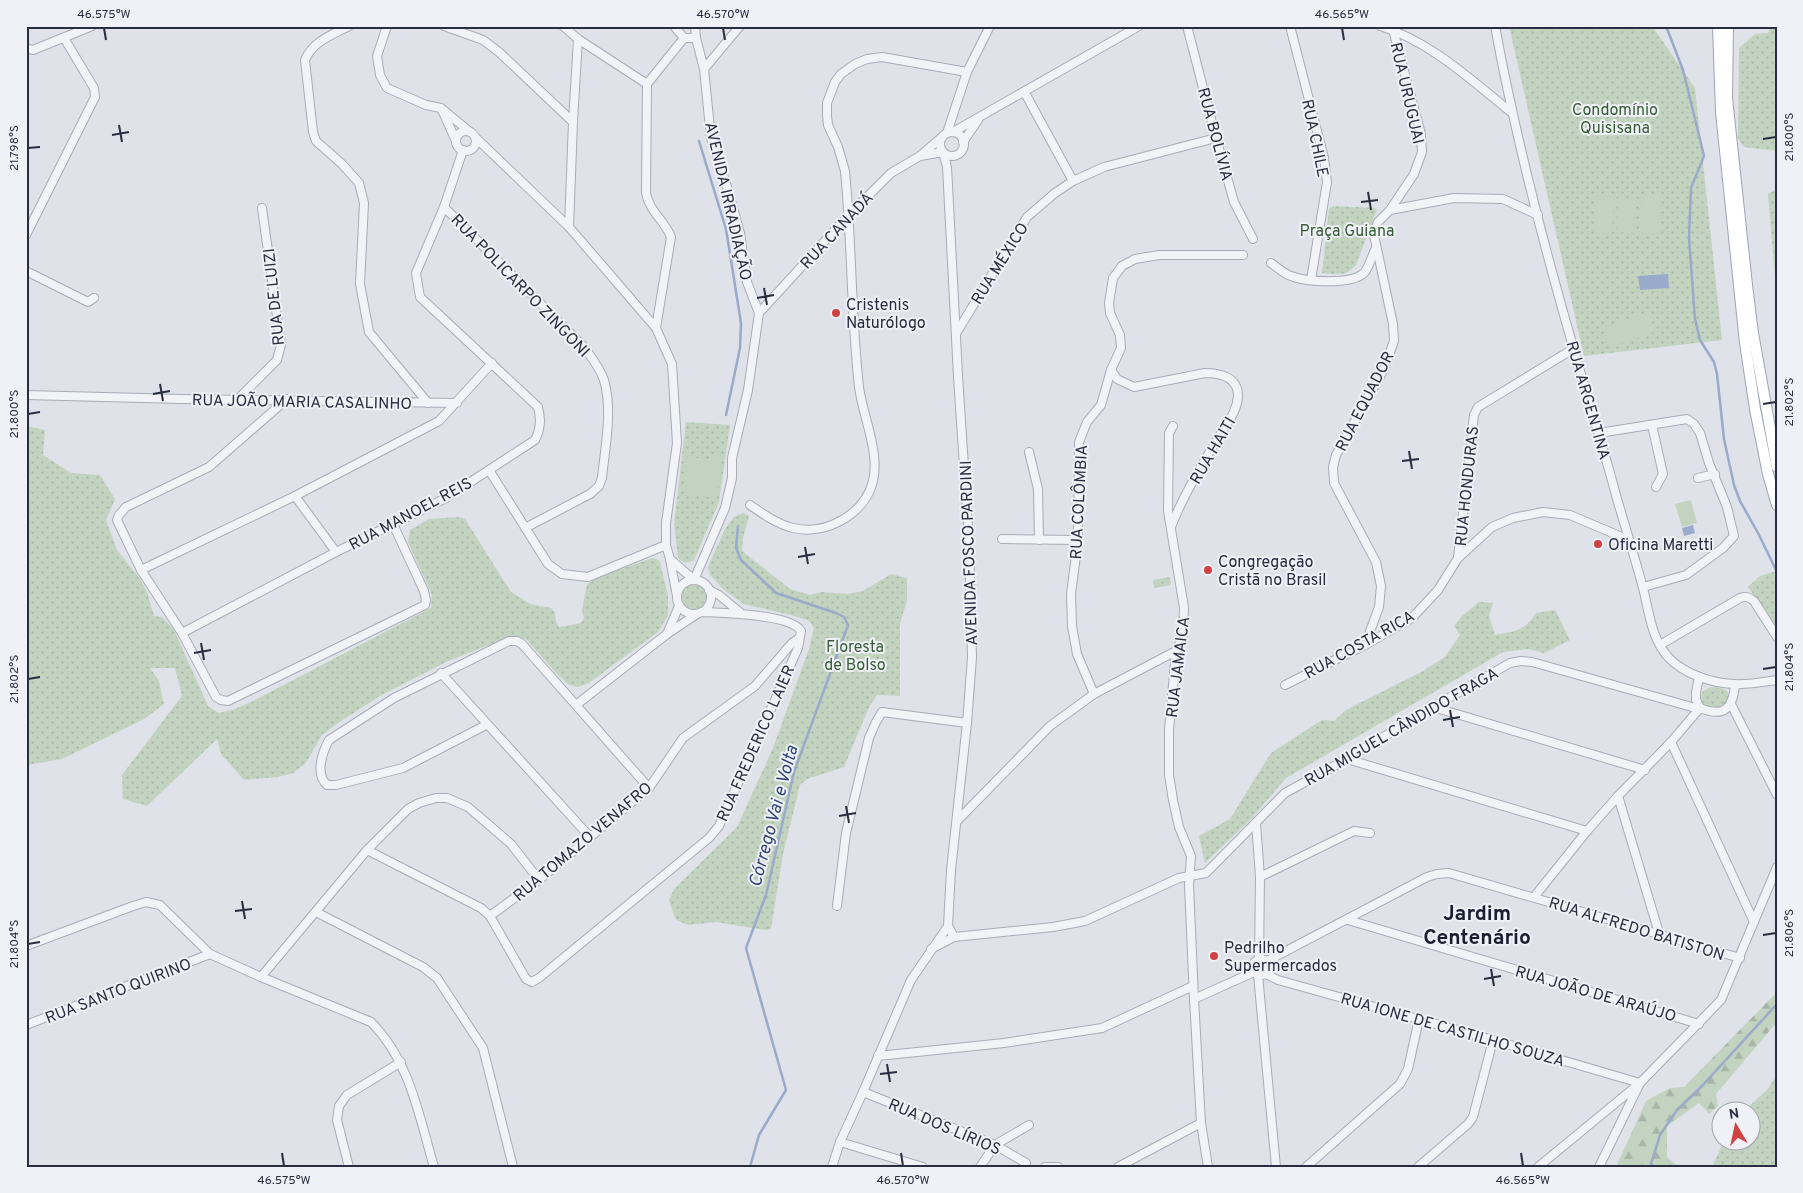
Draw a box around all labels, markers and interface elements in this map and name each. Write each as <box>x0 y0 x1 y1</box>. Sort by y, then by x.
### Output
text: 46.575°W <box>77 7 131 23</box>
text: 46.570°W <box>696 7 750 23</box>
text: 46.565°W <box>1315 7 1369 23</box>
street label: RUA URUGUAI <box>1385 41 1427 146</box>
street label: RUA BOLÍVIA <box>1192 85 1238 184</box>
street label: RUA CHILE <box>1296 98 1332 179</box>
park label: Condomínio Quisisana <box>1572 101 1658 139</box>
text: 21.800°S <box>1782 112 1798 162</box>
street label: AVENIDA IRRADIAÇÃO <box>699 119 758 283</box>
text: 21.798°S <box>7 125 23 171</box>
street label: RUA CANADÁ <box>795 187 878 274</box>
street label: RUA POLICARPO ZINGONI <box>446 211 593 362</box>
street label: RUA MÉXICO <box>966 218 1034 309</box>
park label: Praça Guiana <box>1300 222 1394 242</box>
street label: RUA DE LUIZI <box>260 247 290 346</box>
place label: Cristenis Naturólogo <box>846 296 926 334</box>
marker: Cristenis Naturólogo <box>830 307 842 319</box>
street label: RUA ARGENTINA <box>1561 339 1614 462</box>
street label: RUA EQUADOR <box>1332 348 1400 455</box>
text: 21.802°S <box>1782 378 1798 426</box>
street label: RUA JOÃO MARIA CASALINHO <box>192 388 412 415</box>
text: 21.800°S <box>7 389 23 439</box>
street label: RUA HAITI <box>1186 414 1241 488</box>
street label: RUA HONDURAS <box>1452 425 1484 548</box>
street label: RUA COLÔMBIA <box>1065 444 1093 560</box>
street label: AVENIDA FOSCO PARDINI <box>957 460 983 646</box>
street label: RUA MANOEL REIS <box>346 474 476 556</box>
place label: Oficina Maretti <box>1608 536 1713 556</box>
marker: Oficina Maretti <box>1592 538 1604 550</box>
place label: Congregação Cristã no Brasil <box>1218 553 1327 591</box>
marker: Congregação Cristã no Brasil <box>1202 564 1214 576</box>
street label: RUA COSTA RICA <box>1301 607 1419 684</box>
street label: RUA JAMAICA <box>1163 615 1195 719</box>
park label: Floresta de Bolso <box>824 638 886 676</box>
text: 21.804°S <box>1782 643 1798 691</box>
text: 21.802°S <box>7 655 23 703</box>
street label: RUA FREDERICO LAIER <box>713 662 800 825</box>
street label: RUA MIGUEL CÂNDIDO FRAGA <box>1301 662 1503 792</box>
water label: Córrego Vai e Volta <box>744 742 805 890</box>
street label: RUA TOMAZO VENAFRO <box>510 778 657 907</box>
street label: RUA ALFREDO BATISTON <box>1546 894 1727 966</box>
district label: Jardim Centenário <box>1423 901 1531 952</box>
text: 21.806°S <box>1782 909 1798 957</box>
text: 21.804°S <box>7 920 23 968</box>
place label: Pedrilho Supermercados <box>1224 939 1337 977</box>
marker: Pedrilho Supermercados <box>1208 950 1220 962</box>
street label: RUA SANTO QUIRINO <box>43 955 195 1029</box>
street label: RUA JOÃO DE ARAÚJO <box>1513 959 1679 1027</box>
street label: RUA IONE DE CASTILHO SOUZA <box>1338 989 1567 1073</box>
street label: RUA DOS LÍRIOS <box>885 1093 1004 1161</box>
north arrow <box>1710 1100 1760 1150</box>
text: N <box>1728 1105 1741 1124</box>
text: 46.575°W <box>257 1173 311 1189</box>
text: 46.570°W <box>876 1173 930 1189</box>
text: 46.565°W <box>1496 1173 1550 1189</box>

